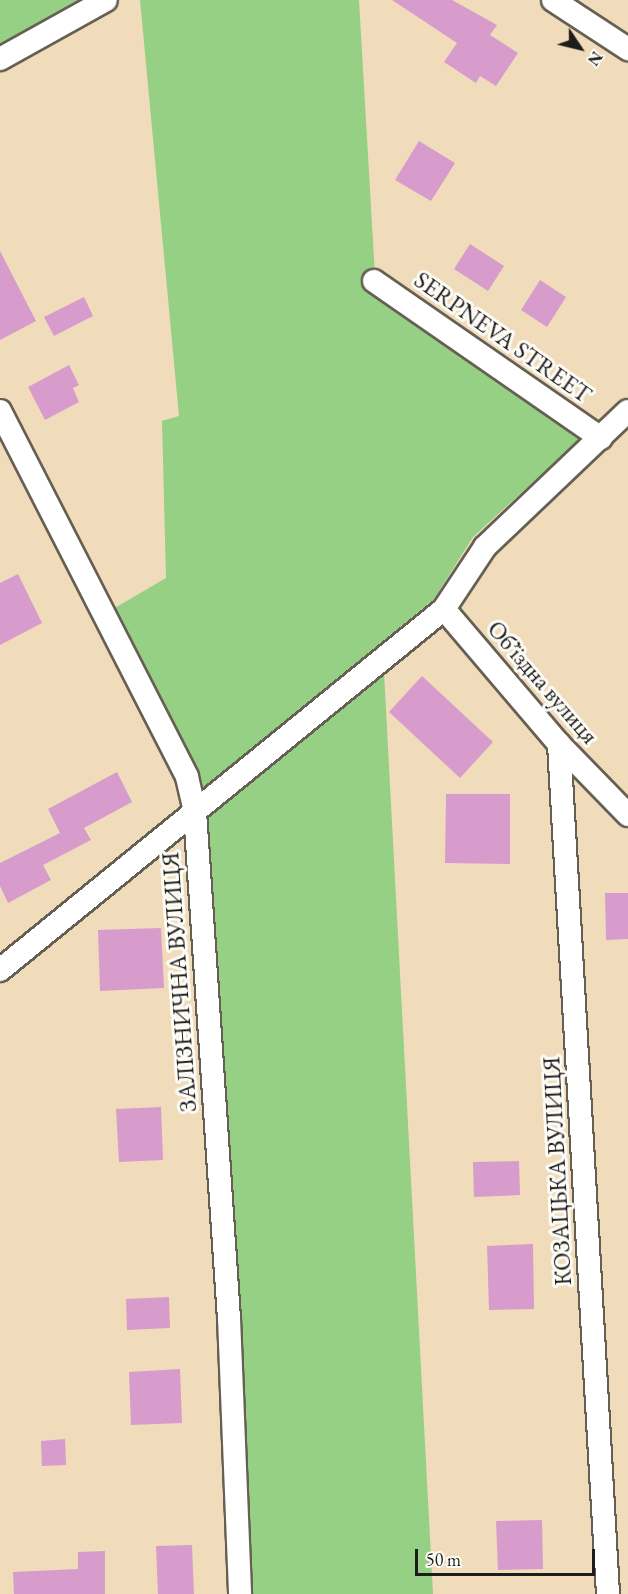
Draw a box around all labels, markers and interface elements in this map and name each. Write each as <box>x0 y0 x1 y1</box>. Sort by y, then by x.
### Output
north arrow <box>550 18 610 78</box>
text: N <box>583 47 607 70</box>
street label: SERPNEVA STREET <box>409 265 597 409</box>
street label: Обʼїздна вулиця <box>482 614 604 750</box>
street label: ЗАЛІЗНИЧНА ВУЛИЦЯ <box>156 851 202 1113</box>
street label: КОЗАЦЬКА ВУЛИЦЯ <box>537 1056 577 1286</box>
scale bar <box>418 1537 598 1575</box>
text: 50 m <box>426 1548 461 1571</box>

